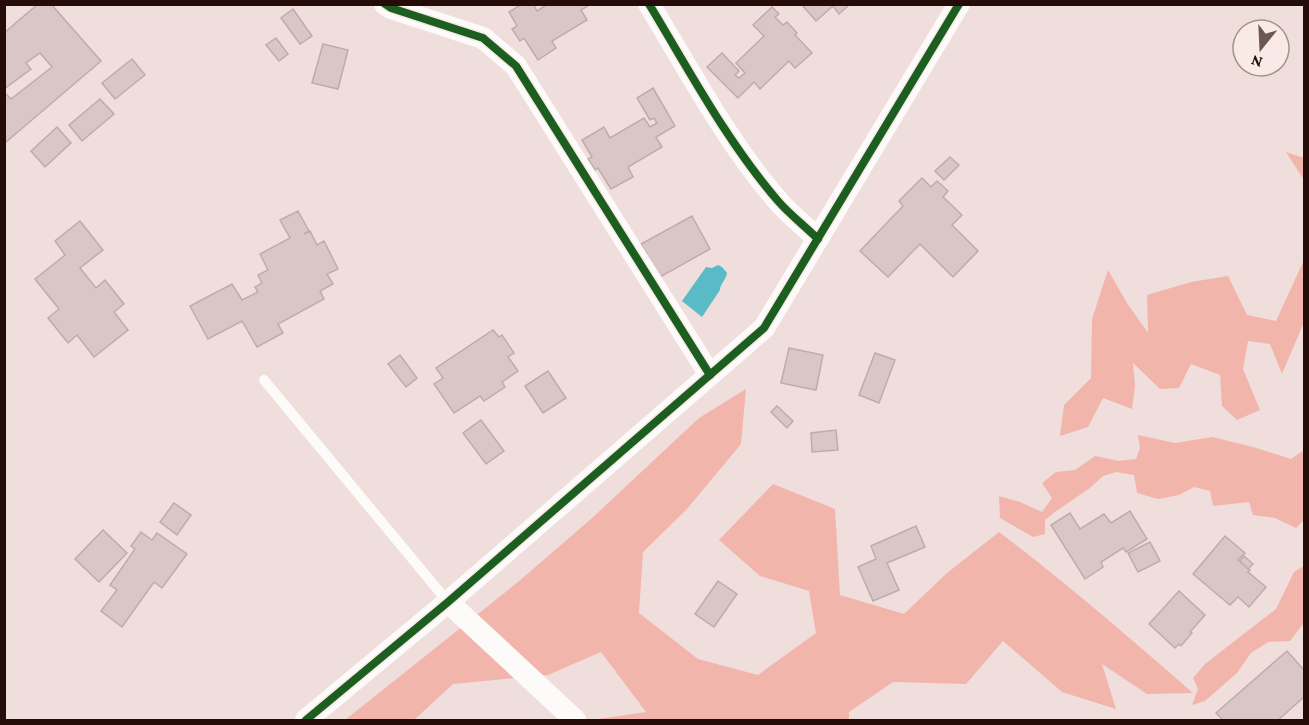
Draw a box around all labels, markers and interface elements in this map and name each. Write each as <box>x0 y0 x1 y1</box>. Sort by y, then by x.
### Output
north arrow <box>1231 18 1291 78</box>
text: N <box>1249 52 1264 72</box>

